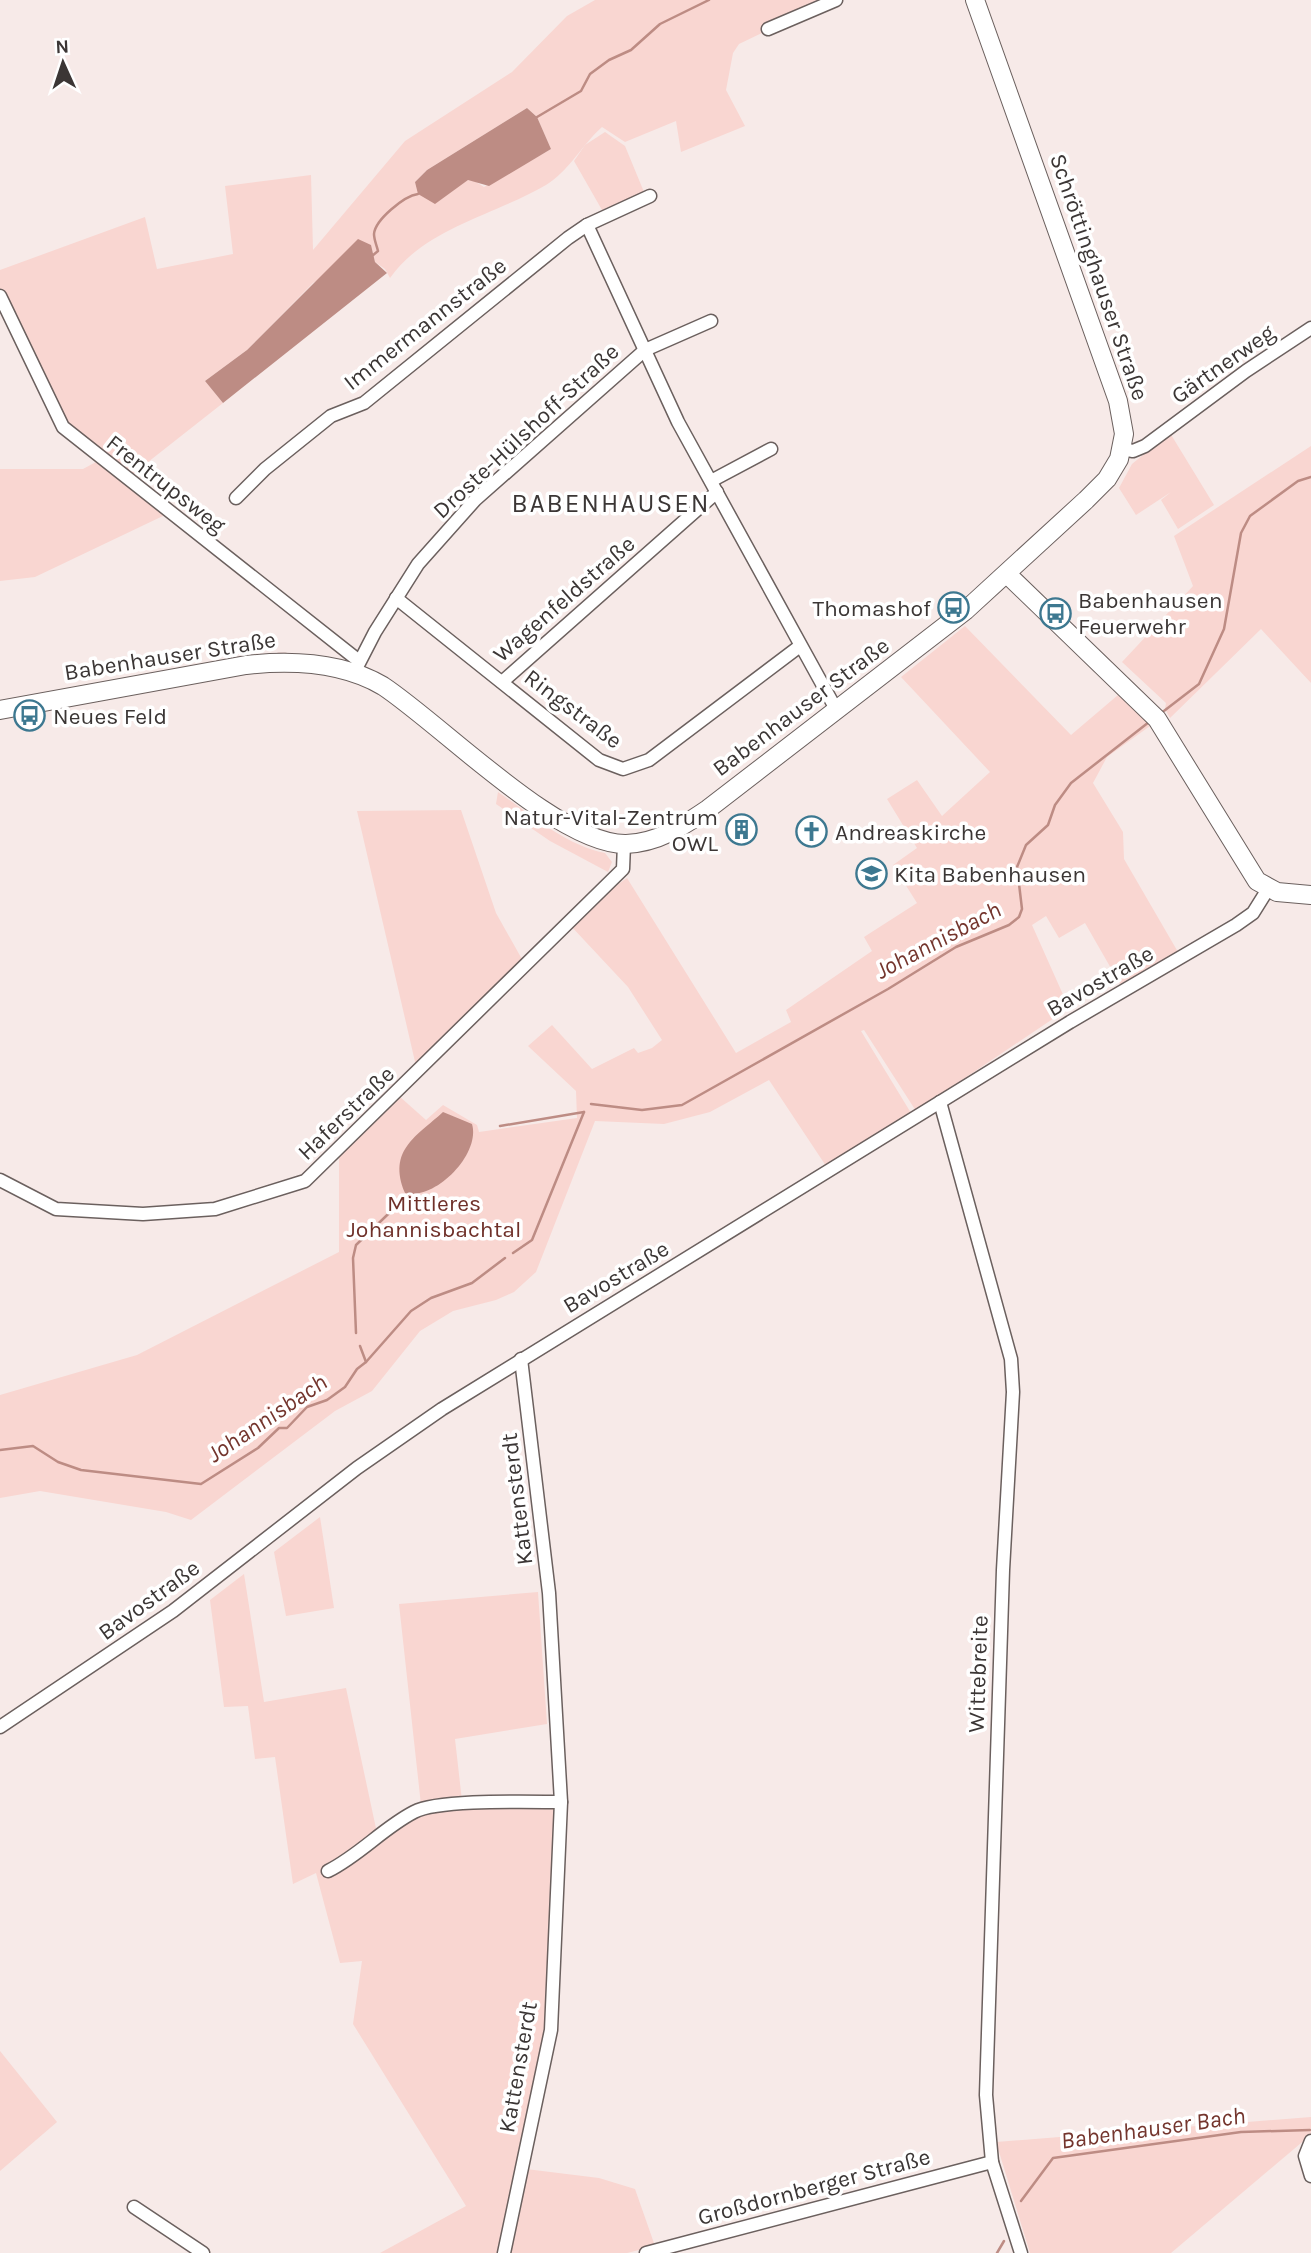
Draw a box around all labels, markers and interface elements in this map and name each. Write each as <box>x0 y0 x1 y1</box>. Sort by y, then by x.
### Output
north arrow <box>28 28 98 98</box>
text: N <box>55 36 70 58</box>
street label: Schröttinghauser Straße <box>1044 150 1154 404</box>
street label: Immermannstraße <box>338 252 512 396</box>
street label: Gärtnerweg <box>1166 319 1280 409</box>
street label: Droste-Hülshoff-Straße <box>428 338 624 524</box>
street label: Frentrupsweg <box>101 429 231 539</box>
district label: BABENHAUSEN <box>511 488 711 519</box>
street label: Wagenfeldstraße <box>488 530 640 668</box>
place label: Babenhausen Feuerwehr <box>1078 587 1223 640</box>
bus stop icon: Thomashof <box>937 591 971 625</box>
place label: Thomashof <box>812 595 931 622</box>
bus stop icon: Babenhausen Feuerwehr <box>1038 596 1072 630</box>
street label: Babenhauser Straße <box>62 626 278 686</box>
street label: Babenhauser Straße <box>707 632 895 782</box>
street label: Ringstraße <box>519 663 627 755</box>
bus stop icon: Neues Feld <box>13 699 47 733</box>
place label: Neues Feld <box>53 703 167 730</box>
place label: Natur-Vital-Zentrum OWL <box>503 804 718 857</box>
building icon: Natur-Vital-Zentrum OWL <box>724 813 758 847</box>
church icon: Andreaskirche <box>795 815 829 849</box>
place label: Andreaskirche <box>835 819 986 846</box>
school or university icon: Kita Babenhausen <box>854 857 888 891</box>
place label: Kita Babenhausen <box>894 861 1086 888</box>
water label: Johannisbach <box>870 895 1006 985</box>
street label: Bavostraße <box>1042 940 1158 1022</box>
street label: Haferstraße <box>292 1060 400 1166</box>
park label: Mittleres Johannisbachtal <box>347 1190 521 1243</box>
street label: Bavostraße <box>558 1235 674 1319</box>
water label: Johannisbach <box>202 1368 332 1468</box>
street label: Kattensterdt <box>495 1431 538 1567</box>
street label: Bavostraße <box>93 1554 205 1646</box>
street label: Wittebreite <box>962 1615 994 1733</box>
street label: Kattensterdt <box>493 1999 543 2135</box>
water label: Babenhauser Bach <box>1059 2101 1247 2155</box>
street label: Großdornberger Straße <box>695 2143 933 2231</box>

